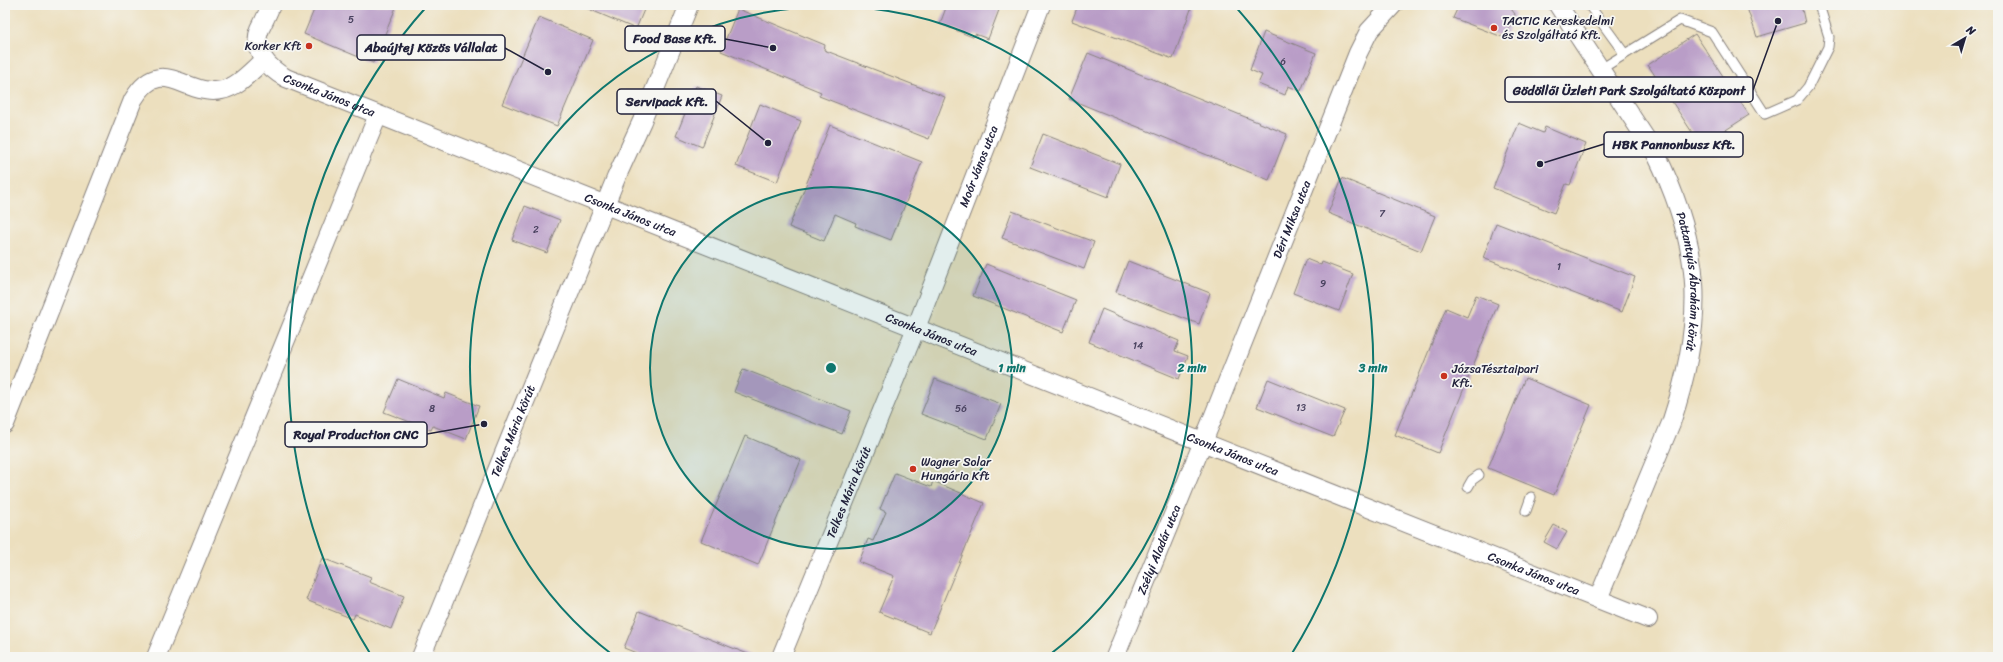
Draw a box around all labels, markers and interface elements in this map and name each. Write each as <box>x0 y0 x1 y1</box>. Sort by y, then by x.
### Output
place label: TACTIC Kereskedelmi és Szolgáltató Kft. <box>1502 10 1614 46</box>
house number: 5 <box>348 11 354 29</box>
north arrow <box>1945 18 1985 58</box>
text: N <box>1961 20 1980 41</box>
marker: TACTIC Kereskedelmi és Szolgáltató Kft. <box>1489 23 1499 33</box>
callout: Food Base Kft. <box>625 26 725 51</box>
text: Food Base Kft. <box>632 27 717 50</box>
place label: Korker Kft <box>245 35 302 57</box>
callout: Abaújtej Közös Vállalat <box>357 35 505 60</box>
text: Abaújtej Közös Vállalat <box>363 36 498 59</box>
marker: Korker Kft <box>304 41 314 51</box>
house number: 6 <box>1280 53 1286 71</box>
street label: Csonka János utca <box>280 67 379 124</box>
callout: Gödöllői Üzleti Park Szolgáltató Központ <box>1505 77 1753 102</box>
text: Gödöllői Üzleti Park Szolgáltató Központ <box>1512 79 1746 102</box>
callout: Servipack Kft. <box>617 89 716 114</box>
text: Servipack Kft. <box>625 90 708 113</box>
street label: Moór János utca <box>953 122 1004 210</box>
callout: HBK Pannonbusz Kft. <box>1604 132 1743 157</box>
text: HBK Pannonbusz Kft. <box>1611 133 1736 156</box>
street label: Déri Miksa utca <box>1266 176 1318 262</box>
street label: Csonka János utca <box>581 187 680 243</box>
house number: 7 <box>1379 205 1386 223</box>
street label: Pattantyús Ábrahám körút <box>1670 209 1706 353</box>
house number: 2 <box>533 221 539 239</box>
house number: 1 <box>1557 258 1561 276</box>
house number: 9 <box>1320 275 1326 293</box>
street label: Csonka János utca <box>882 306 982 363</box>
house number: 14 <box>1133 337 1143 355</box>
text: 1 min <box>998 357 1026 379</box>
text: 2 min <box>1176 357 1207 379</box>
text: 3 min <box>1358 357 1388 379</box>
place label: JózsaTésztaipari Kft. <box>1451 358 1539 394</box>
centre of rings <box>824 361 838 375</box>
marker: JózsaTésztaipari Kft. <box>1439 371 1449 381</box>
street label: Telkes Mária körút <box>484 381 542 481</box>
house number: 13 <box>1296 399 1306 417</box>
house number: 8 <box>429 400 435 418</box>
house number: 56 <box>955 400 967 418</box>
callout: Royal Production CNC <box>285 422 427 447</box>
text: Royal Production CNC <box>292 423 419 446</box>
street label: Csonka János utca <box>1183 426 1283 483</box>
street label: Telkes Mária körút <box>820 443 877 542</box>
place label: Wagner Solar Hungária Kft <box>921 451 992 487</box>
marker: Wagner Solar Hungária Kft <box>908 464 918 474</box>
street label: Zsélyi Aladár utca <box>1131 501 1187 598</box>
street label: Csonka János utca <box>1484 545 1584 602</box>

